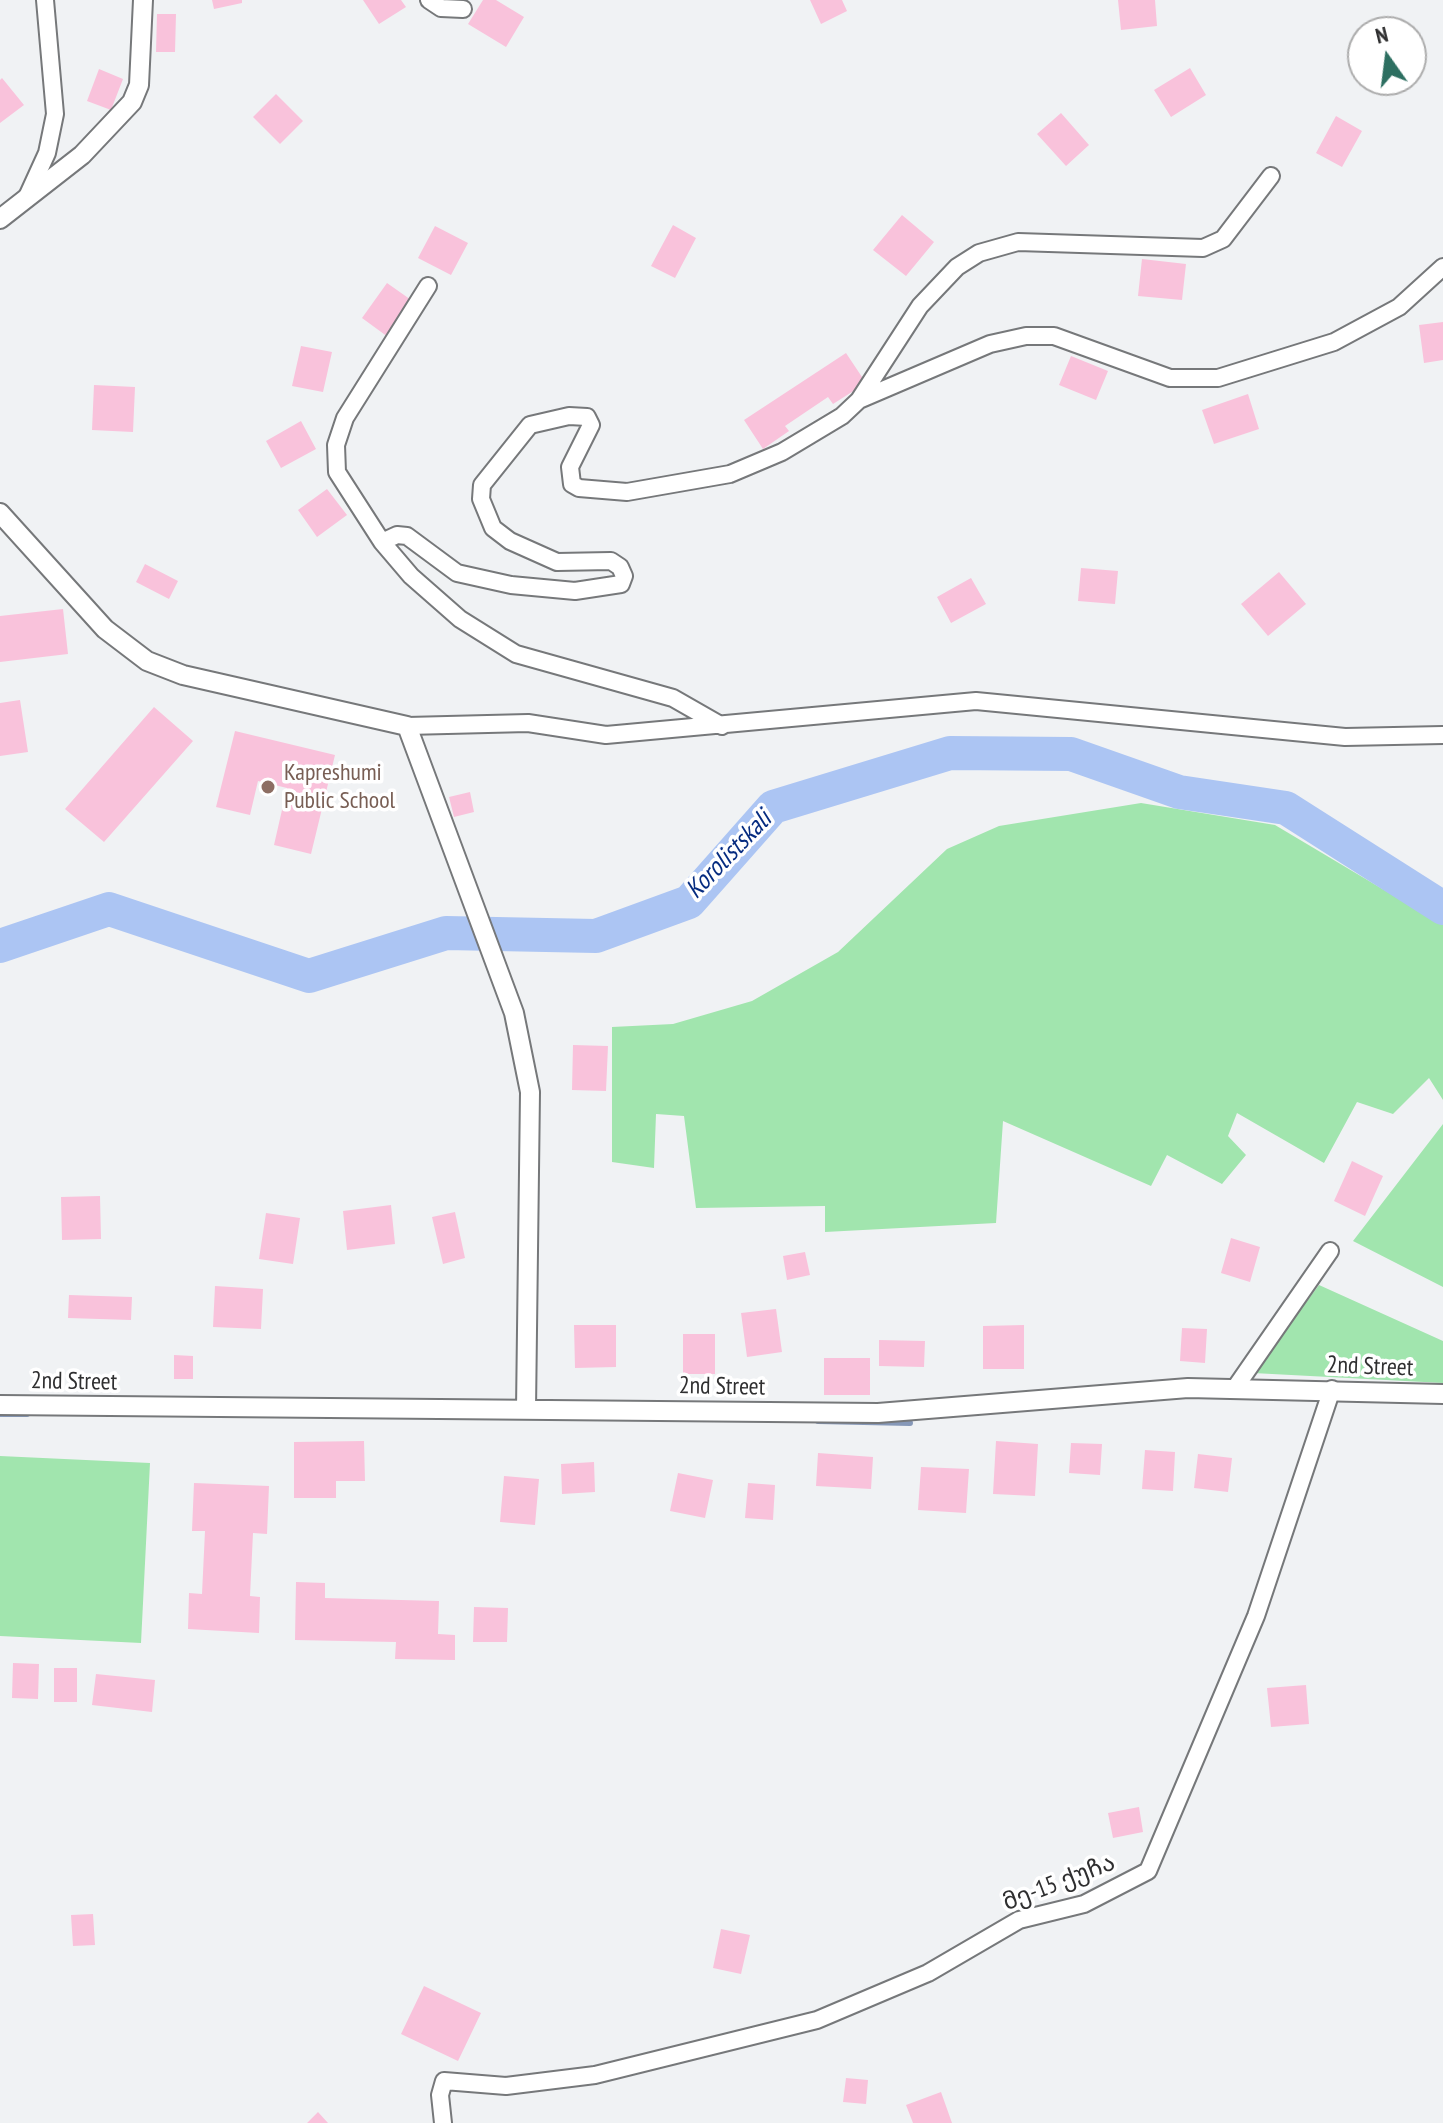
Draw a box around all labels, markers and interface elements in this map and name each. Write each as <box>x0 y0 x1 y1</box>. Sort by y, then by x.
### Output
north arrow <box>1347 16 1427 96</box>
text: N <box>1373 20 1391 50</box>
place label: Kapreshumi Public School <box>284 759 395 815</box>
marker: Kapreshumi Public School <box>259 778 277 796</box>
water label: Korolistskali <box>680 805 778 905</box>
street label: 2nd Street <box>1326 1351 1414 1383</box>
street label: 2nd Street <box>31 1367 117 1397</box>
street label: 2nd Street <box>679 1372 765 1402</box>
street label: მე-15 ქუჩა <box>999 1848 1119 1918</box>

